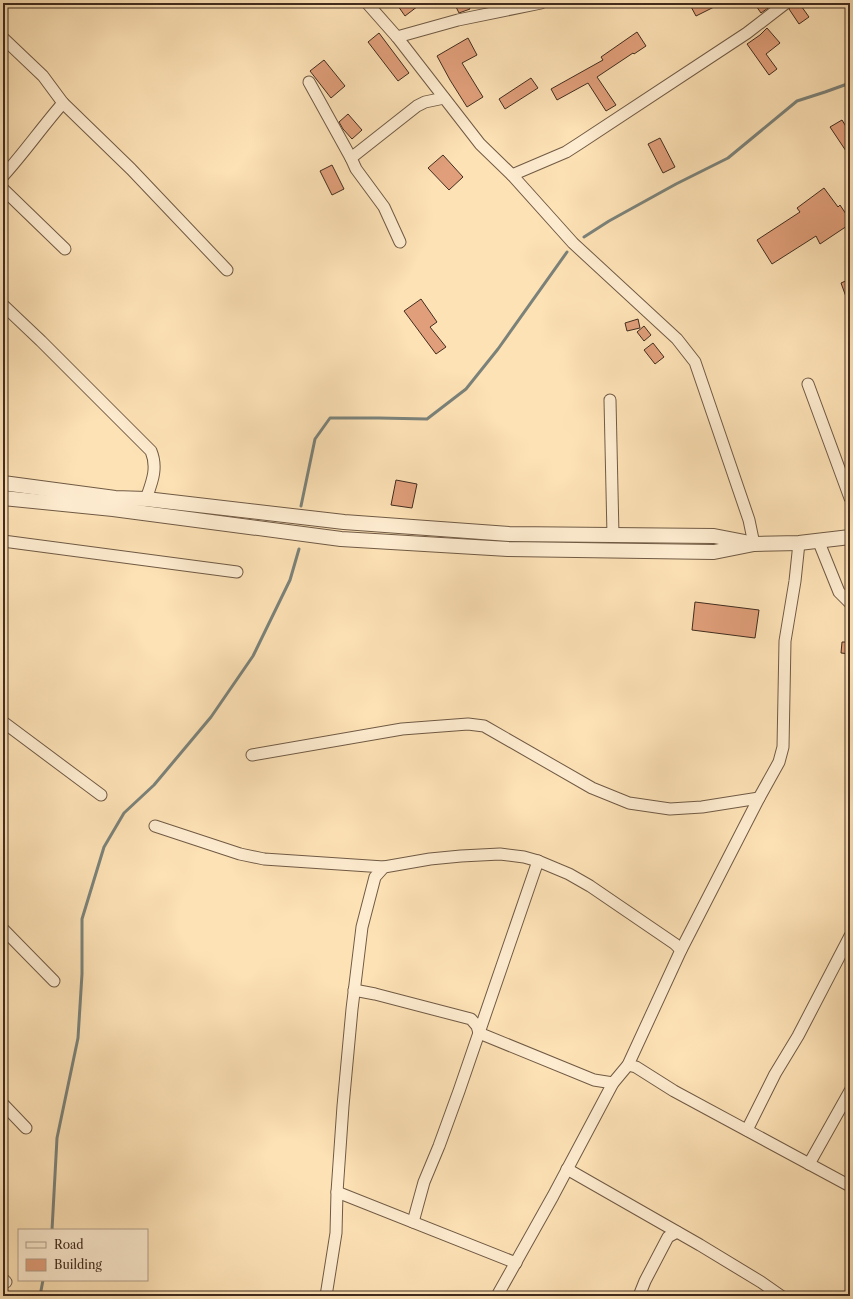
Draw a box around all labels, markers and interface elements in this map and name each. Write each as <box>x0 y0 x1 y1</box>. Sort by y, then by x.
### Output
legend <box>18 1229 148 1281</box>
text: Road <box>54 1237 84 1252</box>
text: Building <box>54 1257 102 1272</box>

